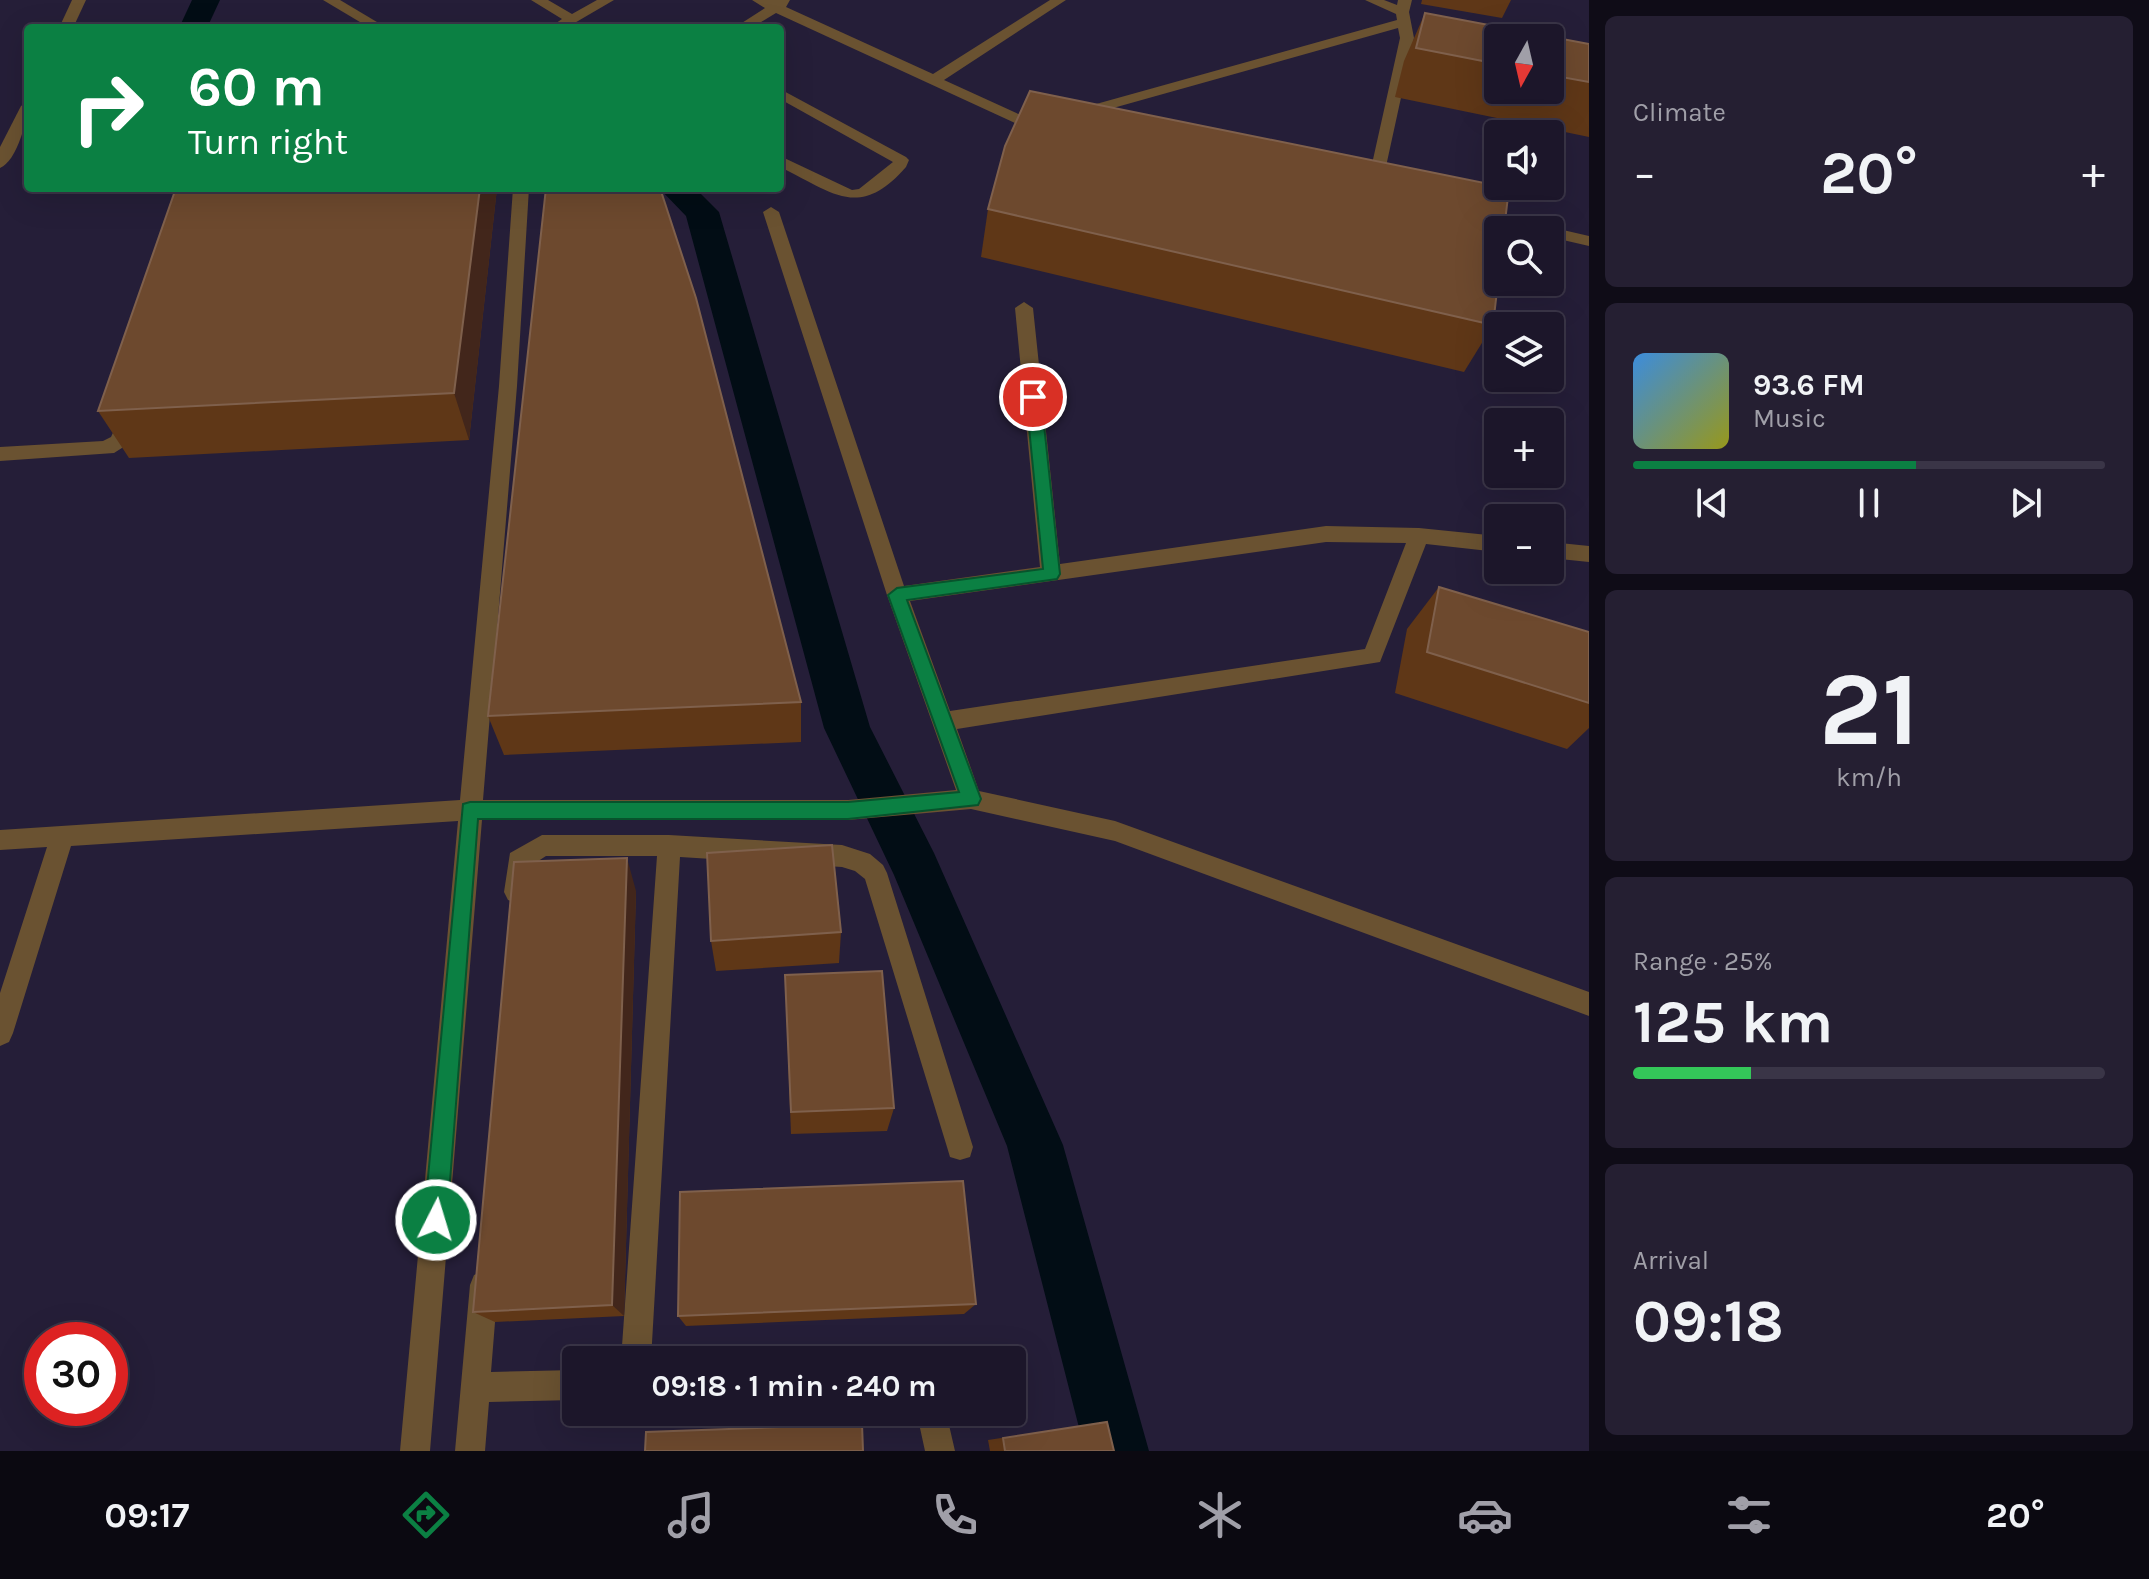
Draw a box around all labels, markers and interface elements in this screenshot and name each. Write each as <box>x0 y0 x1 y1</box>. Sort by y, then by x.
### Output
north arrow <box>1484 24 1564 104</box>
map controls <box>1484 24 1564 584</box>
text: 60 m <box>188 54 325 119</box>
icon: right <box>56 56 160 160</box>
text: Climate <box>1633 97 1726 128</box>
button: sound <box>1484 120 1564 200</box>
text: Turn right <box>188 121 348 163</box>
text: 20° <box>1820 138 1918 208</box>
text: − <box>1633 148 1656 199</box>
text: + <box>2082 148 2105 199</box>
button: search <box>1484 216 1564 296</box>
button: layers <box>1484 312 1564 392</box>
pin <box>999 363 1067 431</box>
text: 93.6 FM <box>1753 367 1865 403</box>
icon: arrive <box>1011 375 1055 419</box>
text: Music <box>1753 403 1826 434</box>
button: + <box>1484 408 1564 488</box>
icon: previous <box>1690 481 1734 525</box>
icon: pause <box>1847 481 1891 525</box>
icon: next <box>2004 481 2048 525</box>
button: − <box>1484 504 1564 584</box>
text: 21 <box>1819 649 1919 770</box>
text: km/h <box>1836 762 1902 793</box>
text: Range · 25% <box>1633 946 1773 977</box>
text: 125 km <box>1633 987 1833 1057</box>
position arrow <box>394 1178 478 1262</box>
text: Arrival <box>1633 1245 1709 1276</box>
text: 09:18 <box>1633 1286 1784 1356</box>
speed limit sign: 30 <box>24 1322 128 1426</box>
text: 09:18 · 1 min · 240 m <box>651 1368 937 1404</box>
icon: directions <box>398 1487 454 1543</box>
icon: music <box>663 1487 719 1543</box>
icon: phone <box>927 1487 983 1543</box>
icon: climate <box>1192 1487 1248 1543</box>
icon: car <box>1457 1487 1513 1543</box>
icon: filters <box>1721 1487 1777 1543</box>
text: 09:17 <box>104 1494 190 1536</box>
text: 20° <box>1986 1494 2045 1536</box>

